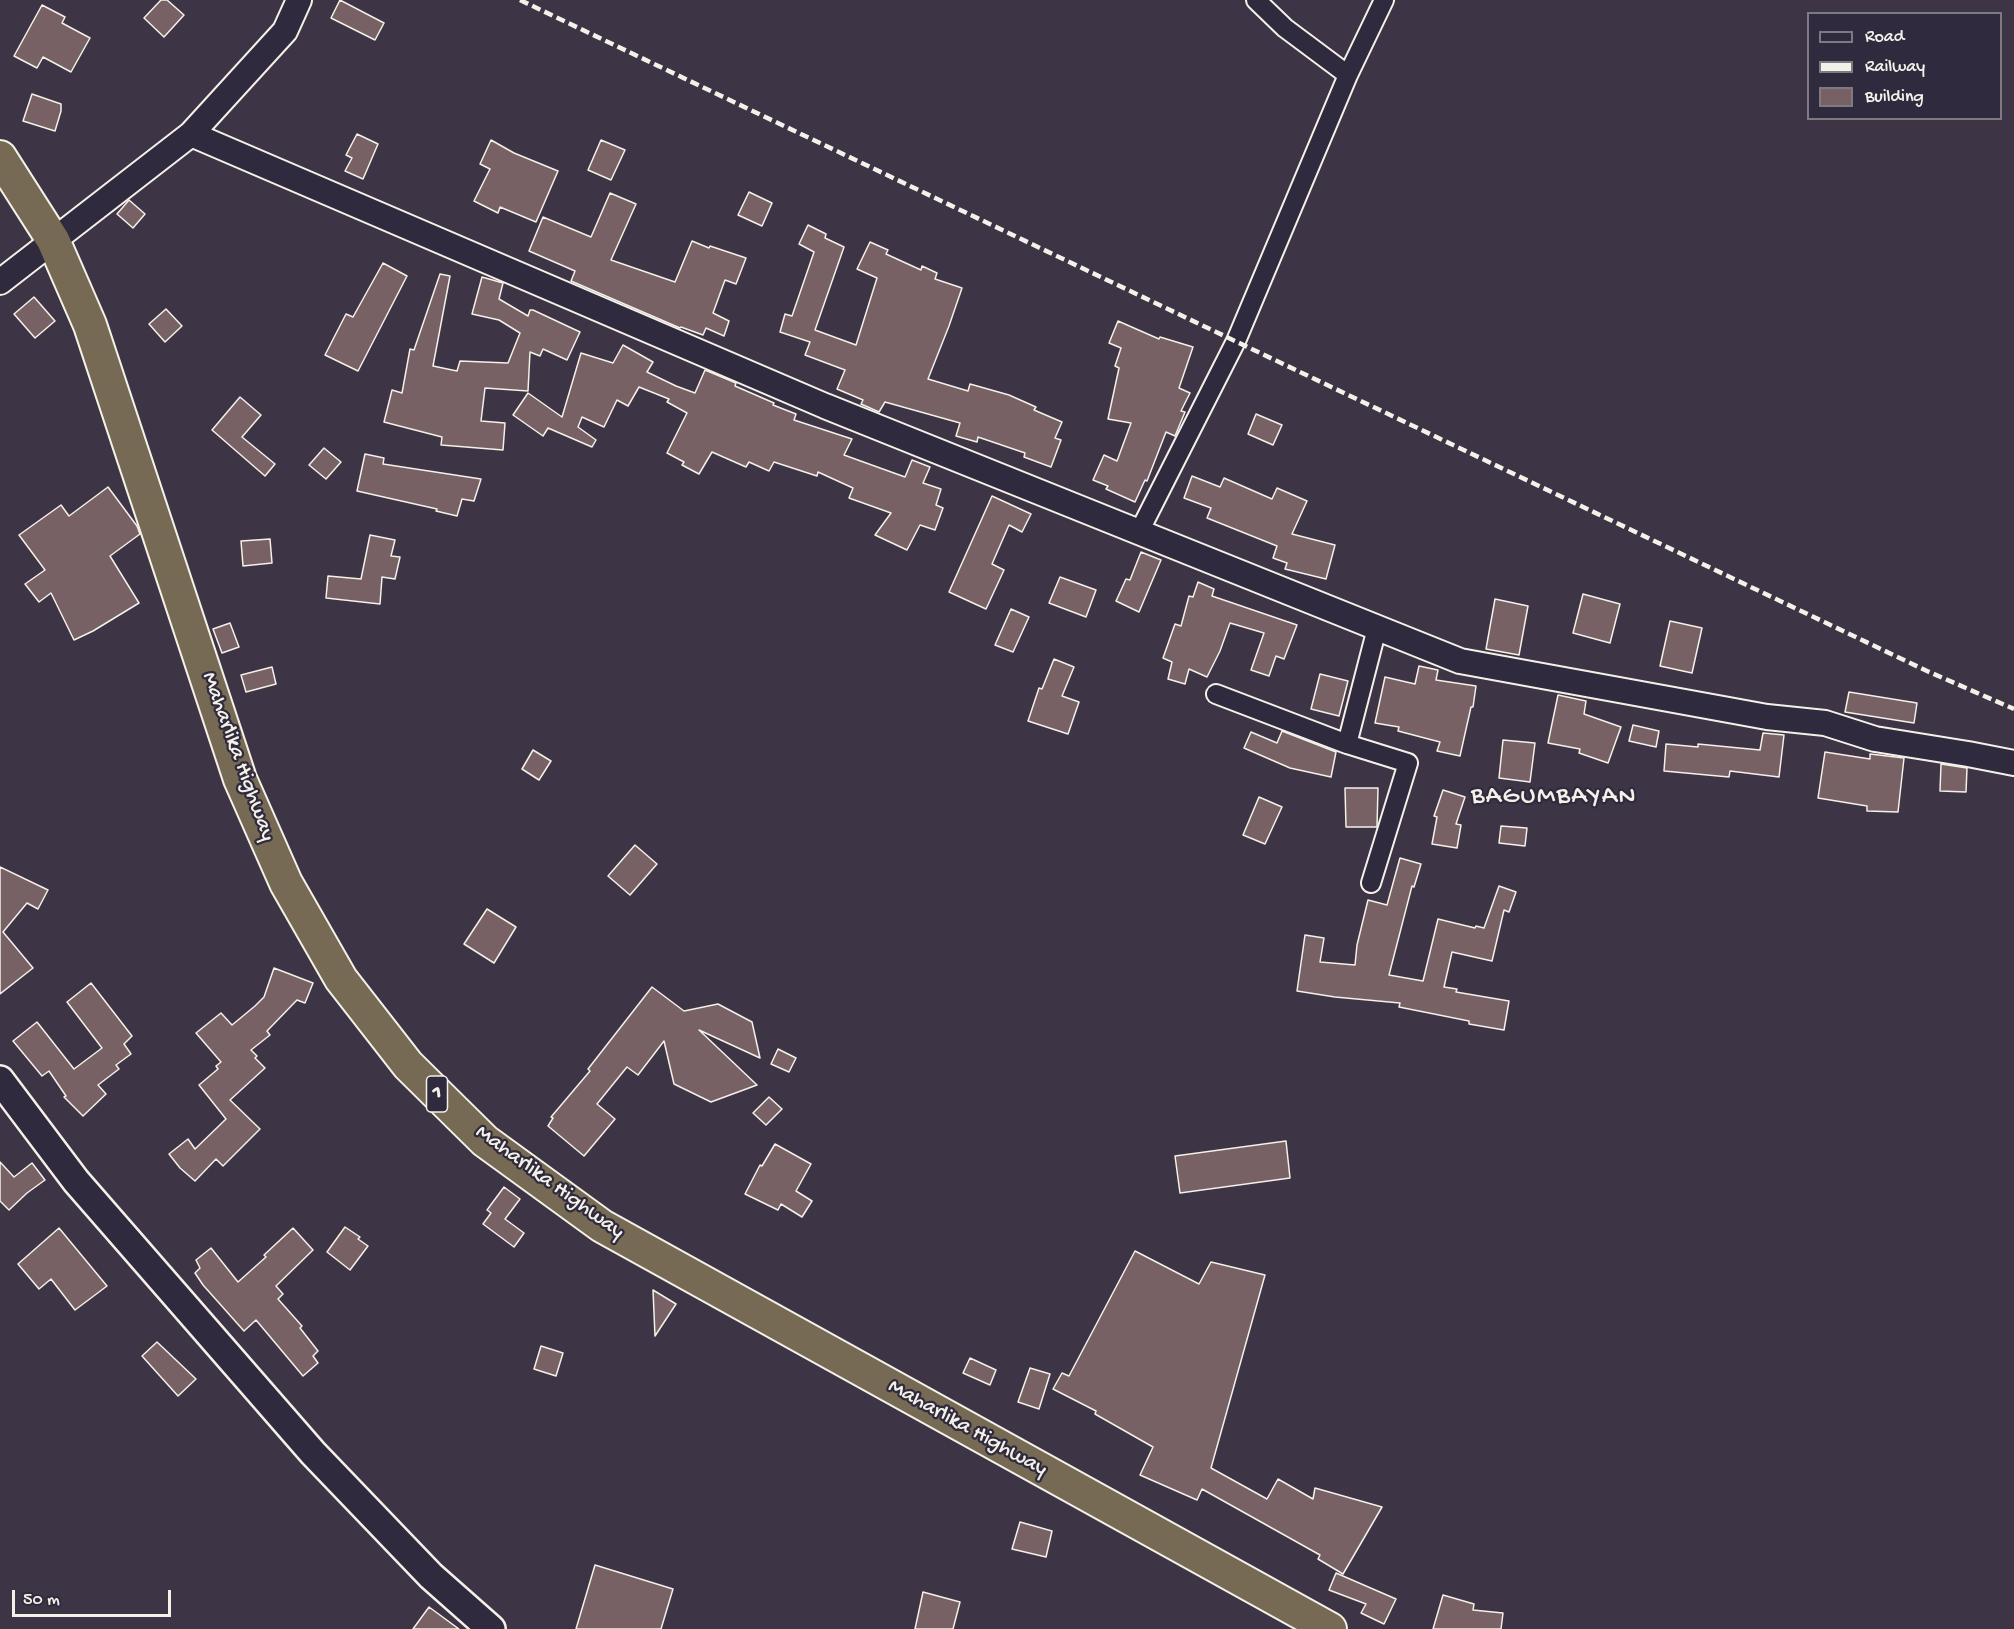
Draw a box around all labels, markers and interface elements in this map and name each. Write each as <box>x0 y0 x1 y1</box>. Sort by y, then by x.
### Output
legend <box>1807 12 2002 120</box>
text: Road <box>1865 27 1904 48</box>
text: Railway <box>1865 57 1925 78</box>
text: Building <box>1865 87 1924 108</box>
street label: Maharlika Highway <box>194 669 280 845</box>
district label: BAGUMBAYAN <box>1471 782 1637 814</box>
road number: 1 <box>426 1076 448 1112</box>
street label: Maharlika Highway <box>469 1120 629 1246</box>
street label: Maharlika Highway <box>883 1374 1051 1484</box>
scale bar <box>15 1578 174 1616</box>
text: 50 m <box>23 1590 60 1611</box>

